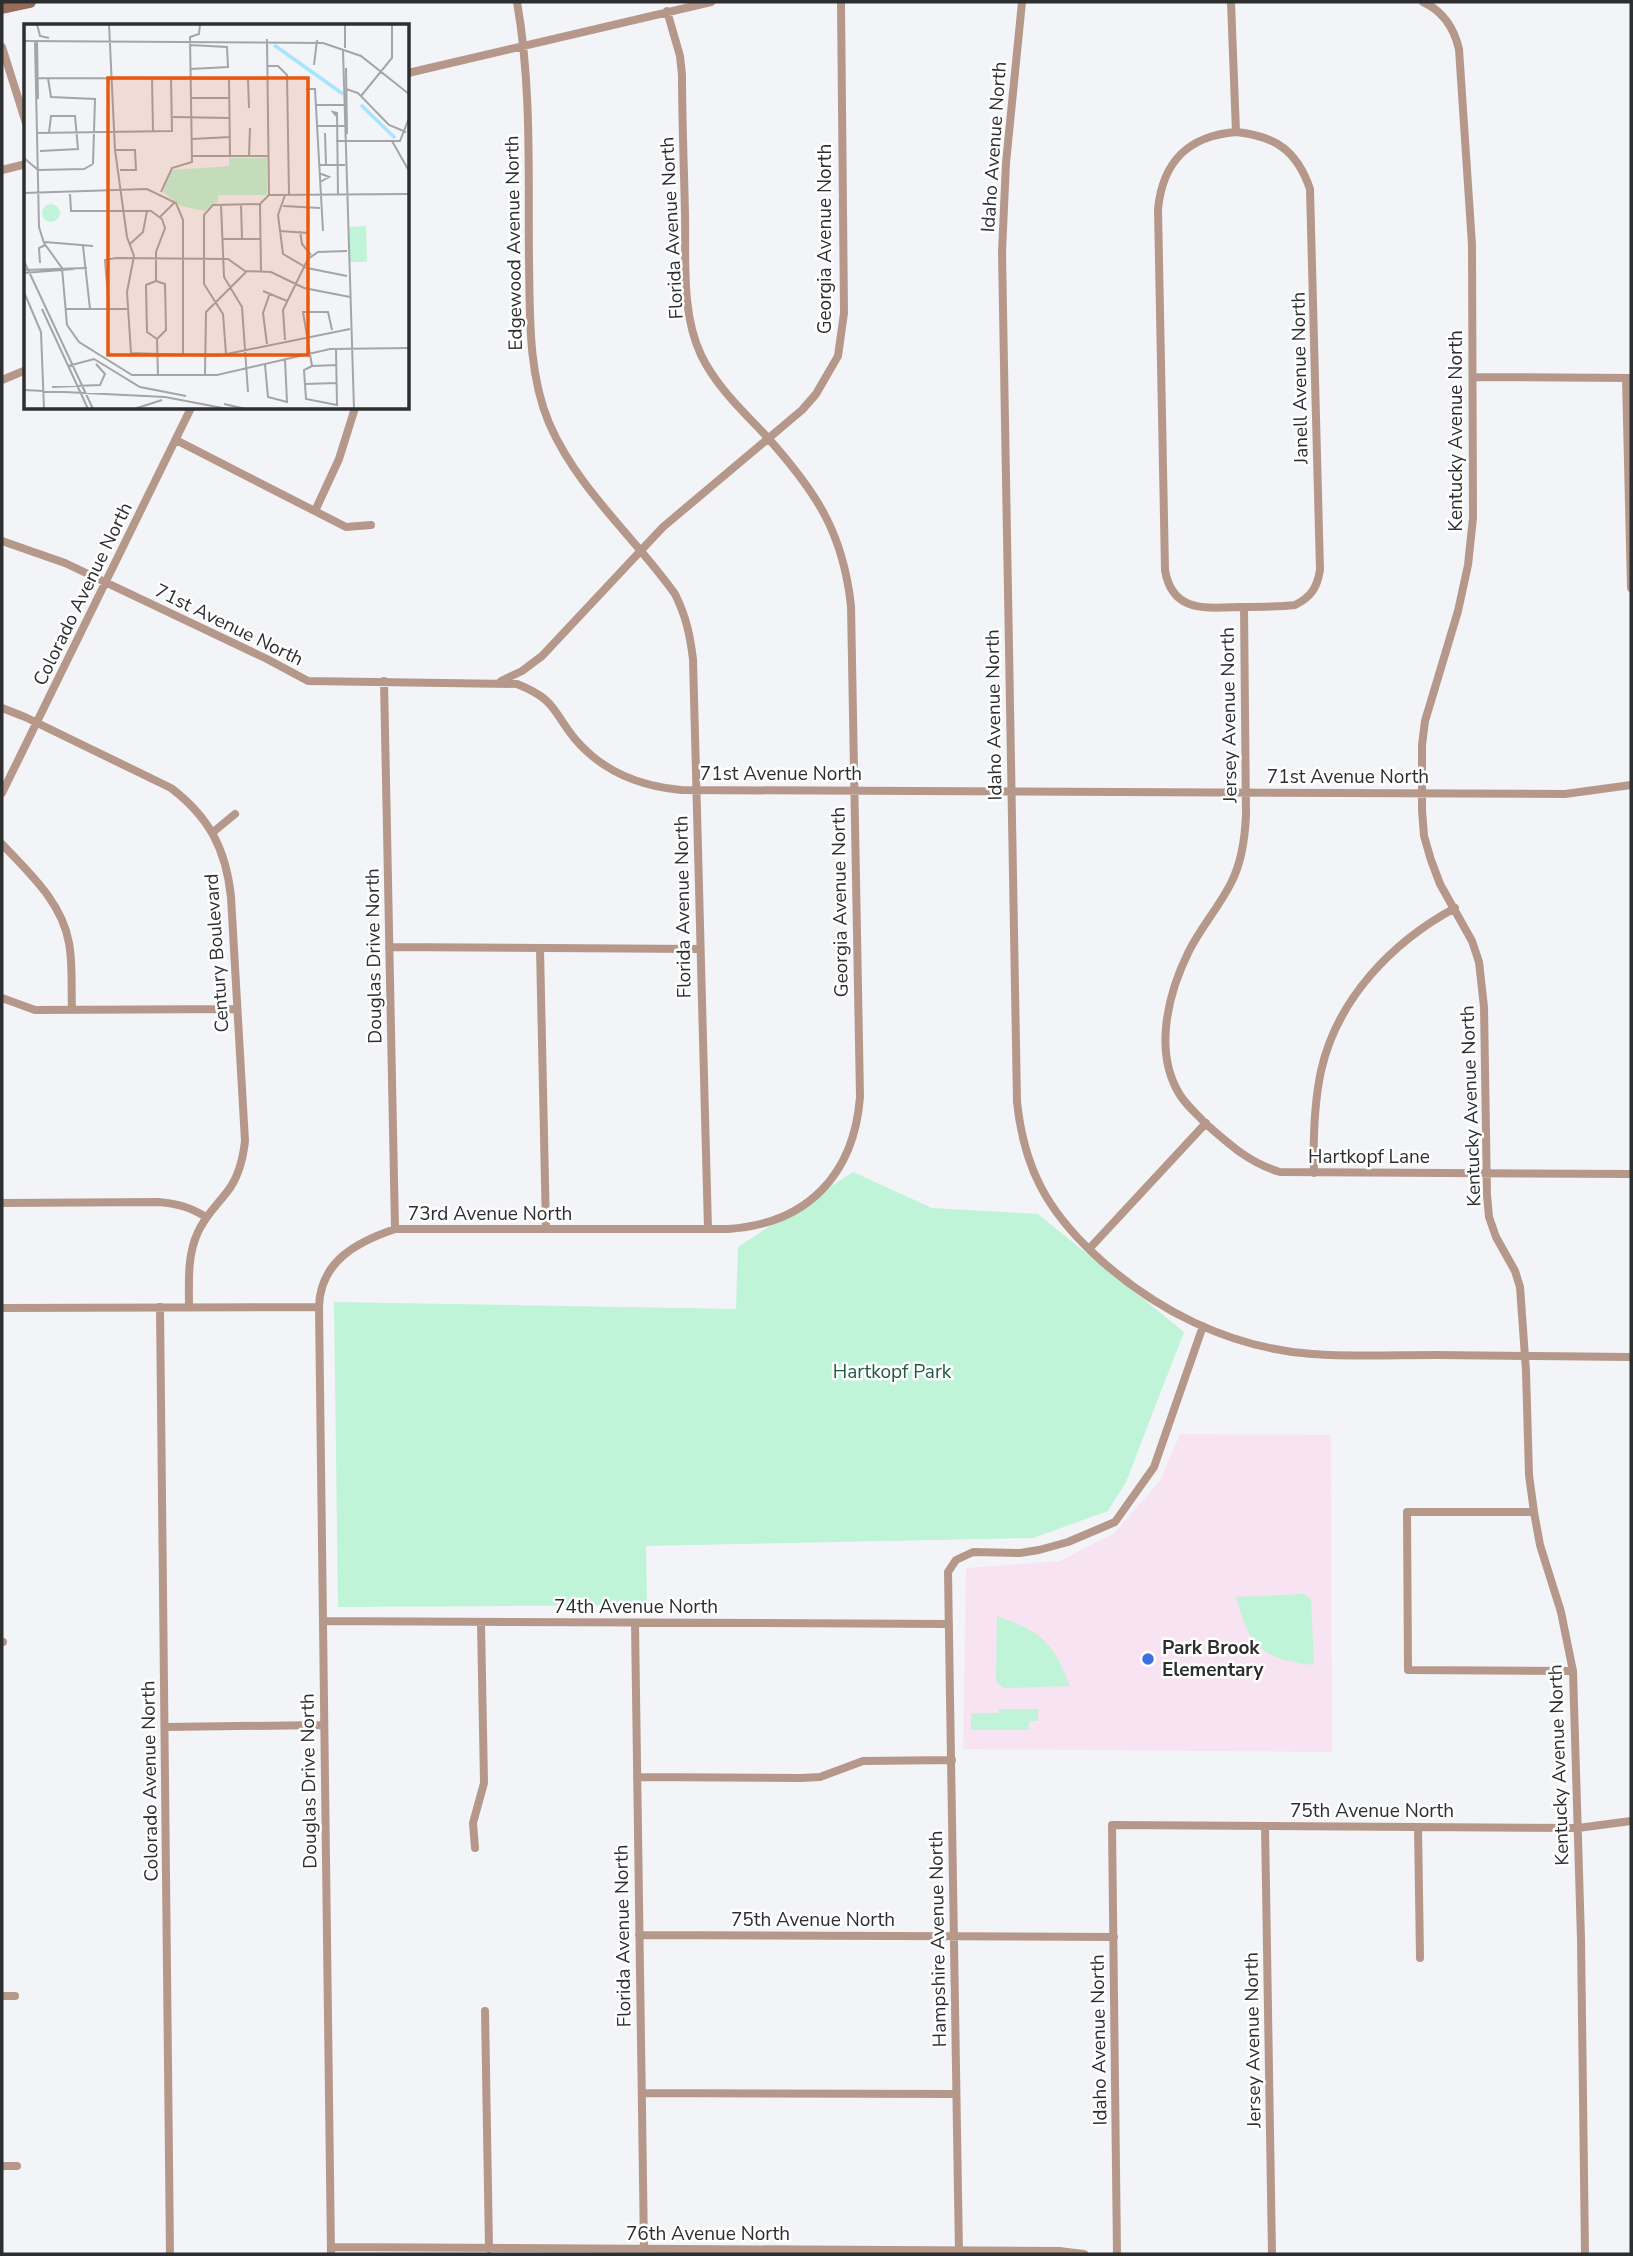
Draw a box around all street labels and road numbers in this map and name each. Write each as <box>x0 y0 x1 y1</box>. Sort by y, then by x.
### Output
street label: Idaho Avenue North <box>975 61 1013 233</box>
street label: Edgewood Avenue North <box>499 135 529 351</box>
street label: Florida Avenue North <box>654 136 690 320</box>
street label: Georgia Avenue North <box>812 144 838 334</box>
street label: Janell Avenue North <box>1285 292 1315 465</box>
street label: Kentucky Avenue North <box>1443 330 1469 532</box>
street label: Colorado Avenue North <box>27 498 139 690</box>
street label: 71st Avenue North <box>150 578 308 672</box>
street label: Jersey Avenue North <box>1214 627 1244 804</box>
street label: Idaho Avenue North <box>980 629 1008 801</box>
street label: 71st Avenue North <box>700 761 862 787</box>
street label: 71st Avenue North <box>1267 764 1429 790</box>
street label: Georgia Avenue North <box>825 807 855 997</box>
street label: Florida Avenue North <box>668 815 698 999</box>
street label: Douglas Drive North <box>359 868 389 1044</box>
street label: Century Boulevard <box>198 873 236 1033</box>
street label: Kentucky Avenue North <box>1454 1005 1488 1207</box>
street label: Hartkopf Lane <box>1308 1144 1430 1170</box>
street label: 73rd Avenue North <box>408 1201 572 1227</box>
street label: 74th Avenue North <box>554 1594 718 1620</box>
street label: Kentucky Avenue North <box>1542 1664 1576 1866</box>
street label: Colorado Avenue North <box>135 1680 165 1882</box>
street label: Douglas Drive North <box>294 1693 324 1869</box>
street label: 75th Avenue North <box>1290 1798 1454 1824</box>
street label: Hampshire Avenue North <box>923 1830 953 2048</box>
street label: Florida Avenue North <box>608 1844 638 2028</box>
street label: 75th Avenue North <box>731 1907 895 1933</box>
street label: Jersey Avenue North <box>1238 1952 1268 2129</box>
street label: Idaho Avenue North <box>1085 1954 1113 2126</box>
street label: 76th Avenue North <box>626 2221 790 2247</box>

